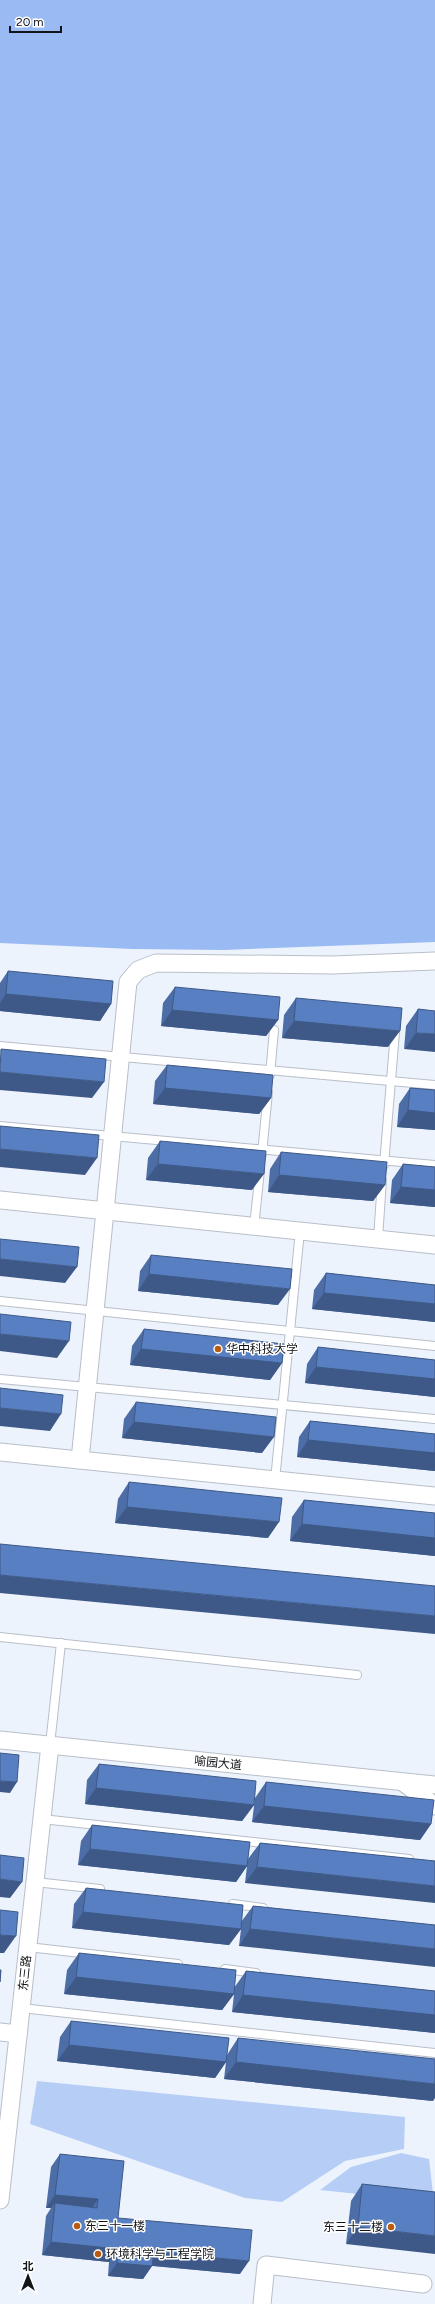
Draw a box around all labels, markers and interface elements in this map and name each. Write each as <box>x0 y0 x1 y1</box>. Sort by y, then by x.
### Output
scale bar <box>10 8 61 34</box>
text: 20 m <box>16 15 44 29</box>
place label: 华中科技大学 <box>226 1342 298 1356</box>
marker: 华中科技大学 <box>213 1344 223 1354</box>
street label: 喻园大道 <box>193 1754 243 1772</box>
street label: 东三路 <box>16 1954 34 1992</box>
place label: 东三十一楼 <box>85 2219 145 2233</box>
place label: 东三十二楼 <box>323 2220 383 2234</box>
marker: 东三十一楼 <box>72 2221 82 2231</box>
marker: 东三十二楼 <box>386 2222 396 2232</box>
place label: 环境科学与工程学院 <box>106 2247 214 2261</box>
marker: 环境科学与工程学院 <box>93 2249 103 2259</box>
north arrow <box>8 2256 48 2296</box>
text: 北 <box>23 2260 34 2273</box>

